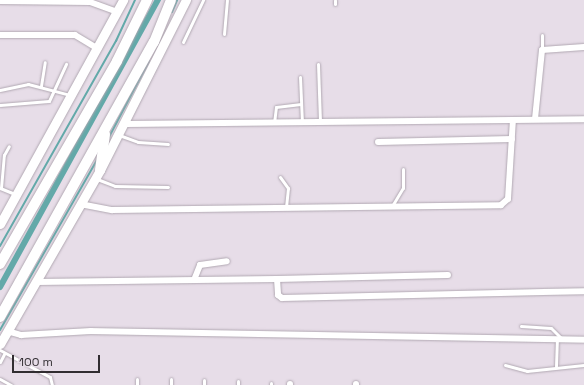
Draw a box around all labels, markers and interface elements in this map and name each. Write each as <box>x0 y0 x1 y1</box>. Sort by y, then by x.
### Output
scale bar <box>14 347 102 373</box>
text: 100 m <box>19 354 53 370</box>

